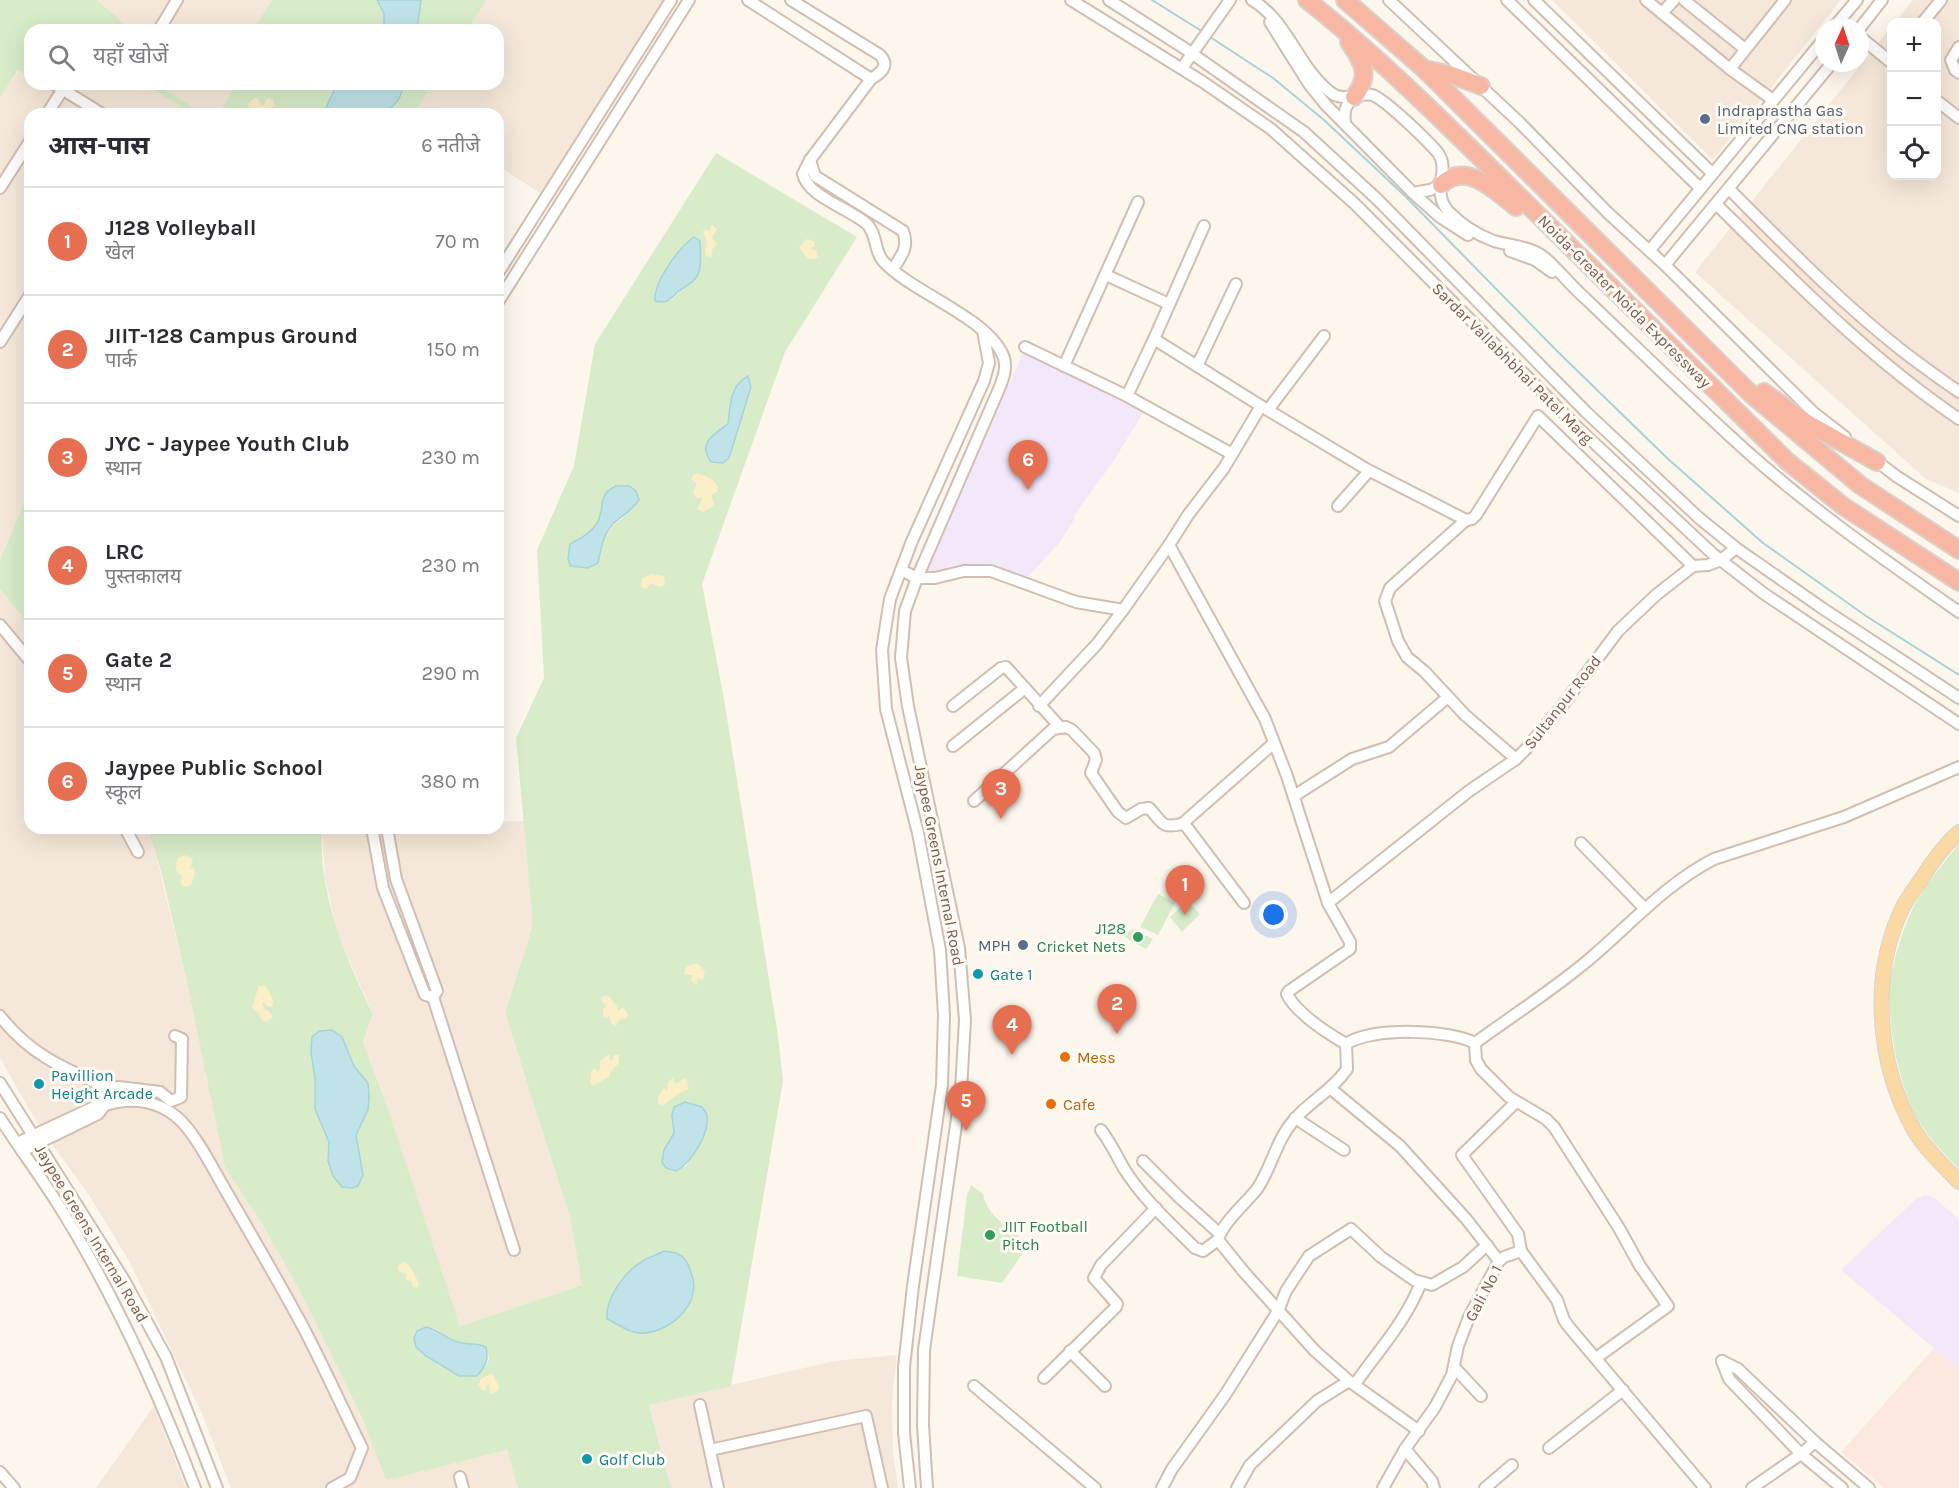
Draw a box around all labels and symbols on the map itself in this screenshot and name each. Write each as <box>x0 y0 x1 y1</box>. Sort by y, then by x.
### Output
north arrow <box>1815 18 1869 72</box>
place label: Indraprastha Gas Limited CNG station <box>1717 101 1864 138</box>
marker: Indraprastha Gas Limited CNG station <box>1698 112 1712 126</box>
street label: Noida-Greater Noida Expressway <box>1534 211 1716 392</box>
street label: Sardar Vallabhbhai Patel Marg <box>1428 279 1597 448</box>
pin: 6 <box>1008 440 1048 490</box>
street label: Sultanpur Road <box>1520 652 1605 753</box>
street label: Jaypee Greens Internal Road <box>911 763 968 967</box>
pin: 3 <box>982 770 1020 819</box>
pin: 1 <box>1166 866 1204 915</box>
your location <box>1259 900 1288 929</box>
place label: J128 Cricket Nets <box>1037 919 1126 956</box>
marker: J128 Cricket Nets <box>1131 930 1145 944</box>
place label: MPH <box>978 936 1011 955</box>
marker: MPH <box>1016 938 1030 952</box>
place label: Gate 1 <box>990 965 1032 984</box>
marker: Gate 1 <box>971 967 985 981</box>
pin: 2 <box>1098 984 1136 1034</box>
pin: 4 <box>992 1006 1032 1055</box>
place label: Mess <box>1077 1048 1116 1067</box>
marker: Mess <box>1058 1050 1072 1064</box>
place label: Pavillion Height Arcade <box>51 1066 153 1103</box>
marker: Pavillion Height Arcade <box>32 1077 46 1091</box>
pin: 5 <box>946 1082 986 1131</box>
place label: Cafe <box>1063 1095 1095 1114</box>
marker: Cafe <box>1044 1097 1058 1111</box>
street label: Jaypee Greens Internal Road <box>31 1141 152 1326</box>
place label: JIIT Football Pitch <box>1002 1217 1088 1254</box>
marker: JIIT Football Pitch <box>983 1228 997 1242</box>
street label: Gali No 1 <box>1461 1262 1506 1325</box>
place label: Golf Club <box>599 1450 665 1469</box>
marker: Golf Club <box>580 1452 594 1466</box>

